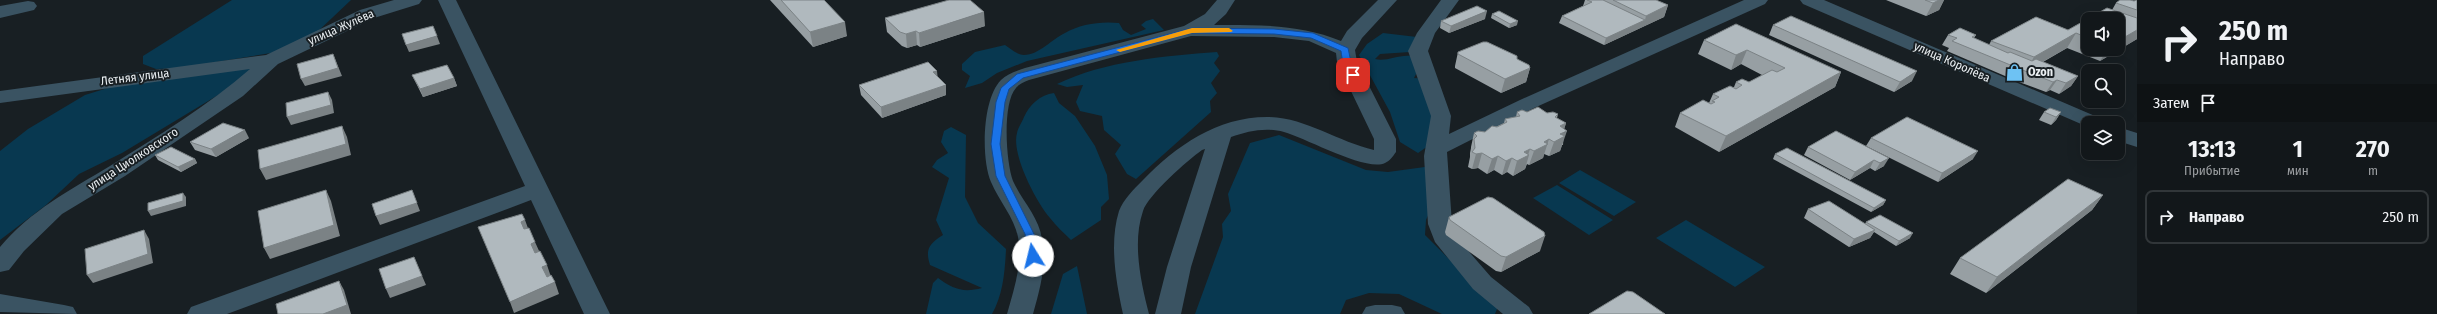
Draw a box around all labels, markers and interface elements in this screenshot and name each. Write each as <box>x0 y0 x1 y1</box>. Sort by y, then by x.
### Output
street label: улица Жулёва <box>306 6 376 48</box>
map controls <box>2081 12 2125 160</box>
button: sound <box>2081 12 2125 56</box>
text: 250 m <box>2219 14 2288 47</box>
icon: right <box>2153 16 2205 68</box>
street label: улица Королёва <box>1912 39 1992 85</box>
text: Направо <box>2219 48 2285 70</box>
pin <box>1336 58 1370 92</box>
shop icon: Ozon <box>2005 62 2025 82</box>
icon: arrive <box>1342 64 1364 86</box>
button: search <box>2081 64 2125 108</box>
place label: Ozon <box>2028 65 2053 79</box>
street label: Летняя улица <box>100 66 170 88</box>
icon: arrive <box>2197 92 2219 114</box>
text: Затем <box>2153 94 2189 112</box>
button: layers <box>2081 116 2125 160</box>
street label: улица Циолковского <box>85 125 181 193</box>
text: 13:13 <box>2188 135 2236 163</box>
text: 1 <box>2293 135 2303 163</box>
text: 270 <box>2356 135 2390 163</box>
text: Прибытие <box>2184 163 2240 178</box>
text: мин <box>2287 163 2309 178</box>
text: m <box>2368 163 2378 178</box>
icon: right <box>2155 206 2177 228</box>
text: Направо <box>2189 208 2244 226</box>
text: 250 m <box>2383 208 2419 226</box>
position arrow <box>1012 235 1054 277</box>

